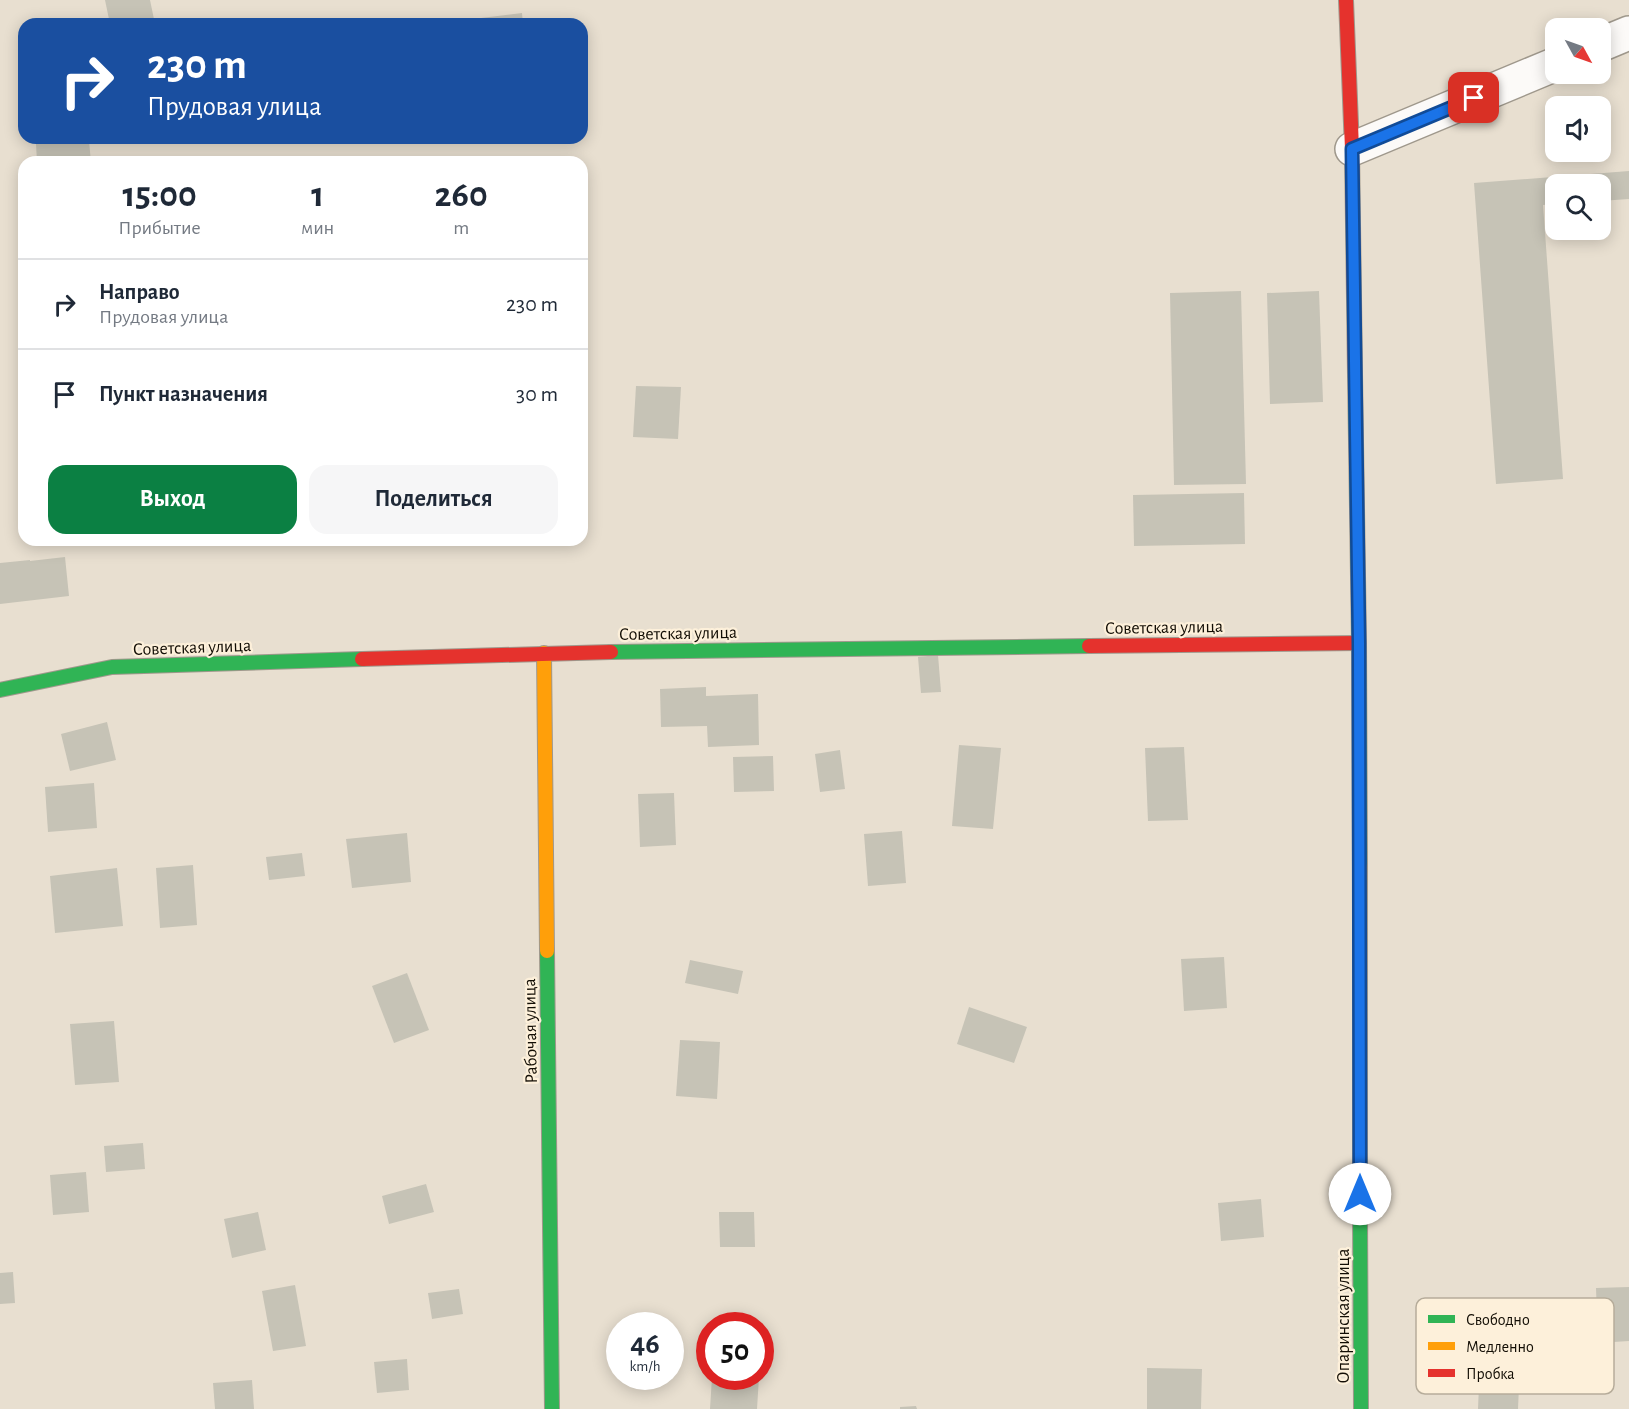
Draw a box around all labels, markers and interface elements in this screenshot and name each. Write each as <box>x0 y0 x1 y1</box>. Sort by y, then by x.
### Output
north arrow <box>1545 18 1611 84</box>
map controls <box>1545 18 1611 240</box>
icon: right <box>48 42 126 120</box>
text: 230 m <box>147 44 247 86</box>
pin <box>1448 72 1499 123</box>
icon: arrive <box>1457 81 1490 114</box>
text: Прудовая улица <box>147 93 322 120</box>
button: sound <box>1545 96 1611 162</box>
button: search <box>1545 174 1611 240</box>
text: 15:00 <box>122 177 197 213</box>
text: 1 <box>311 177 324 213</box>
text: 260 <box>435 177 488 213</box>
text: Прибытие <box>118 218 201 238</box>
text: мин <box>301 218 334 238</box>
text: m <box>453 218 469 238</box>
text: Направо <box>99 281 180 303</box>
icon: right <box>48 288 81 321</box>
text: 230 m <box>506 293 558 315</box>
text: Прудовая улица <box>99 307 228 327</box>
icon: arrive <box>48 378 81 411</box>
text: Пункт назначения <box>99 383 268 405</box>
text: 30 m <box>516 383 558 405</box>
button: Выход <box>48 465 297 534</box>
button: Поделиться <box>309 465 558 534</box>
street label: Советская улица <box>1105 618 1223 638</box>
street label: Советская улица <box>619 624 737 644</box>
street label: Советская улица <box>133 637 252 659</box>
street label: Рабочая улица <box>520 978 541 1084</box>
position arrow <box>1328 1162 1392 1226</box>
street label: Опаринская улица <box>1335 1249 1353 1383</box>
legend <box>1416 1298 1614 1394</box>
speed limit sign: 50 <box>696 1312 774 1390</box>
text: Свободно <box>1466 1312 1530 1328</box>
text: 46 <box>630 1329 660 1359</box>
text: Медленно <box>1466 1339 1534 1355</box>
text: km/h <box>630 1359 660 1374</box>
text: Пробка <box>1466 1366 1515 1382</box>

